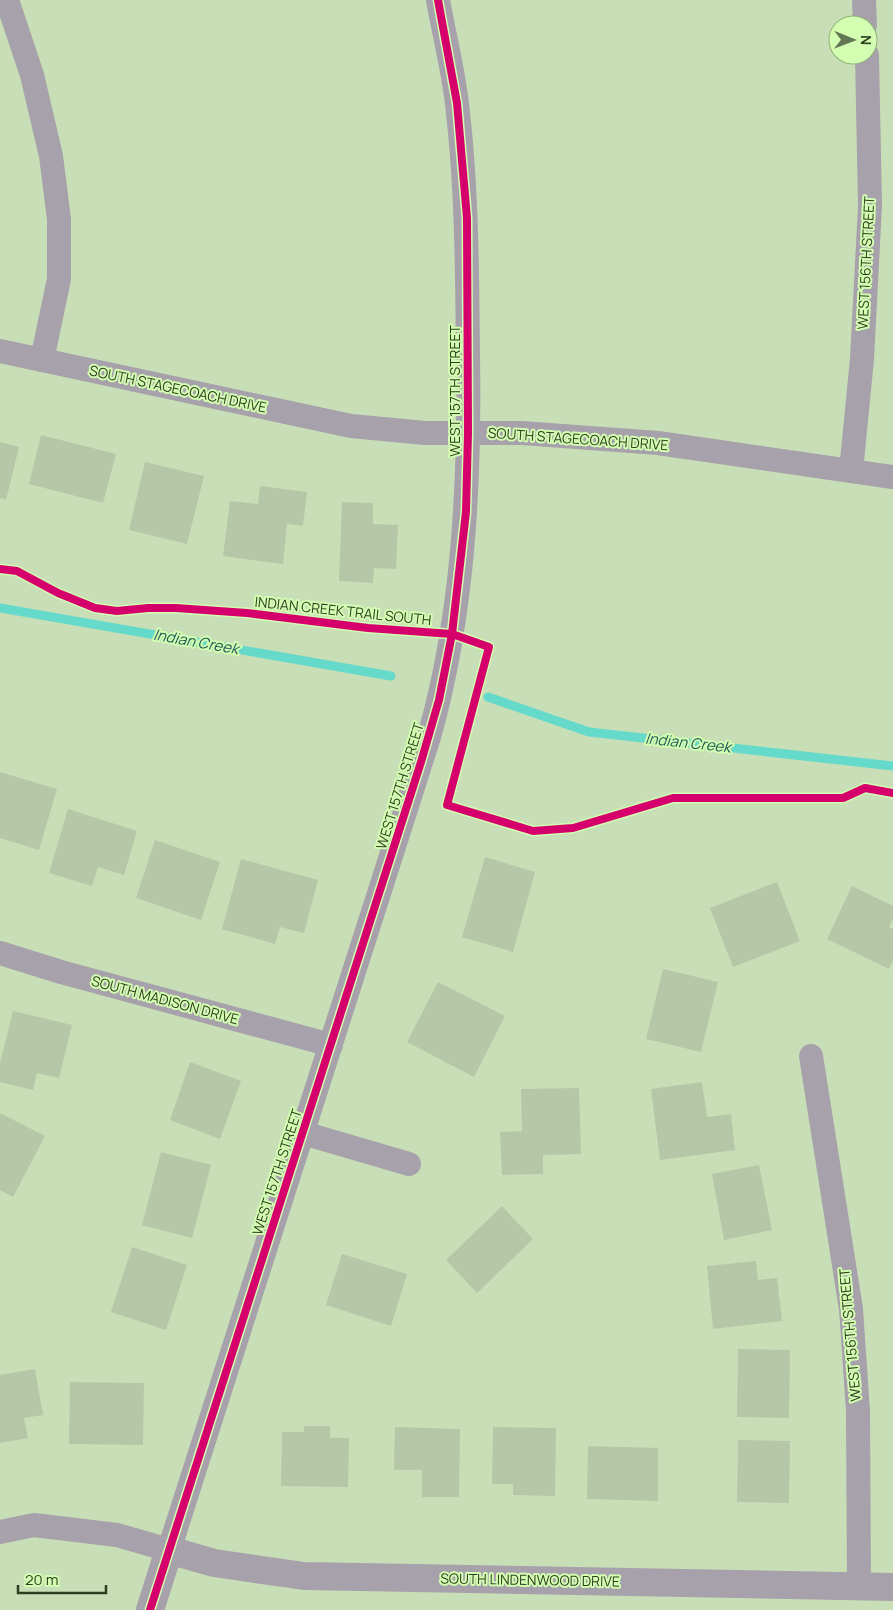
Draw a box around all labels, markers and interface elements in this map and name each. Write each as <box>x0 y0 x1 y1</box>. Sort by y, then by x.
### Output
north arrow <box>828 15 878 65</box>
text: N <box>857 35 876 45</box>
street label: WEST 156TH STREET <box>853 195 879 330</box>
street label: WEST 157TH STREET <box>445 325 464 457</box>
street label: SOUTH STAGECOACH DRIVE <box>88 360 269 417</box>
street label: SOUTH STAGECOACH DRIVE <box>487 423 669 454</box>
street label: INDIAN CREEK TRAIL SOUTH <box>254 592 432 629</box>
water label: Indian Creek <box>152 624 243 660</box>
street label: WEST 157TH STREET <box>371 720 428 852</box>
water label: Indian Creek <box>644 728 734 758</box>
street label: SOUTH MADISON DRIVE <box>89 971 241 1028</box>
street label: WEST 157TH STREET <box>247 1106 306 1237</box>
street label: WEST 156TH STREET <box>834 1267 865 1402</box>
scale bar <box>18 1562 105 1594</box>
street label: SOUTH LINDENWOOD DRIVE <box>440 1568 620 1591</box>
text: 20 m <box>25 1569 58 1590</box>

